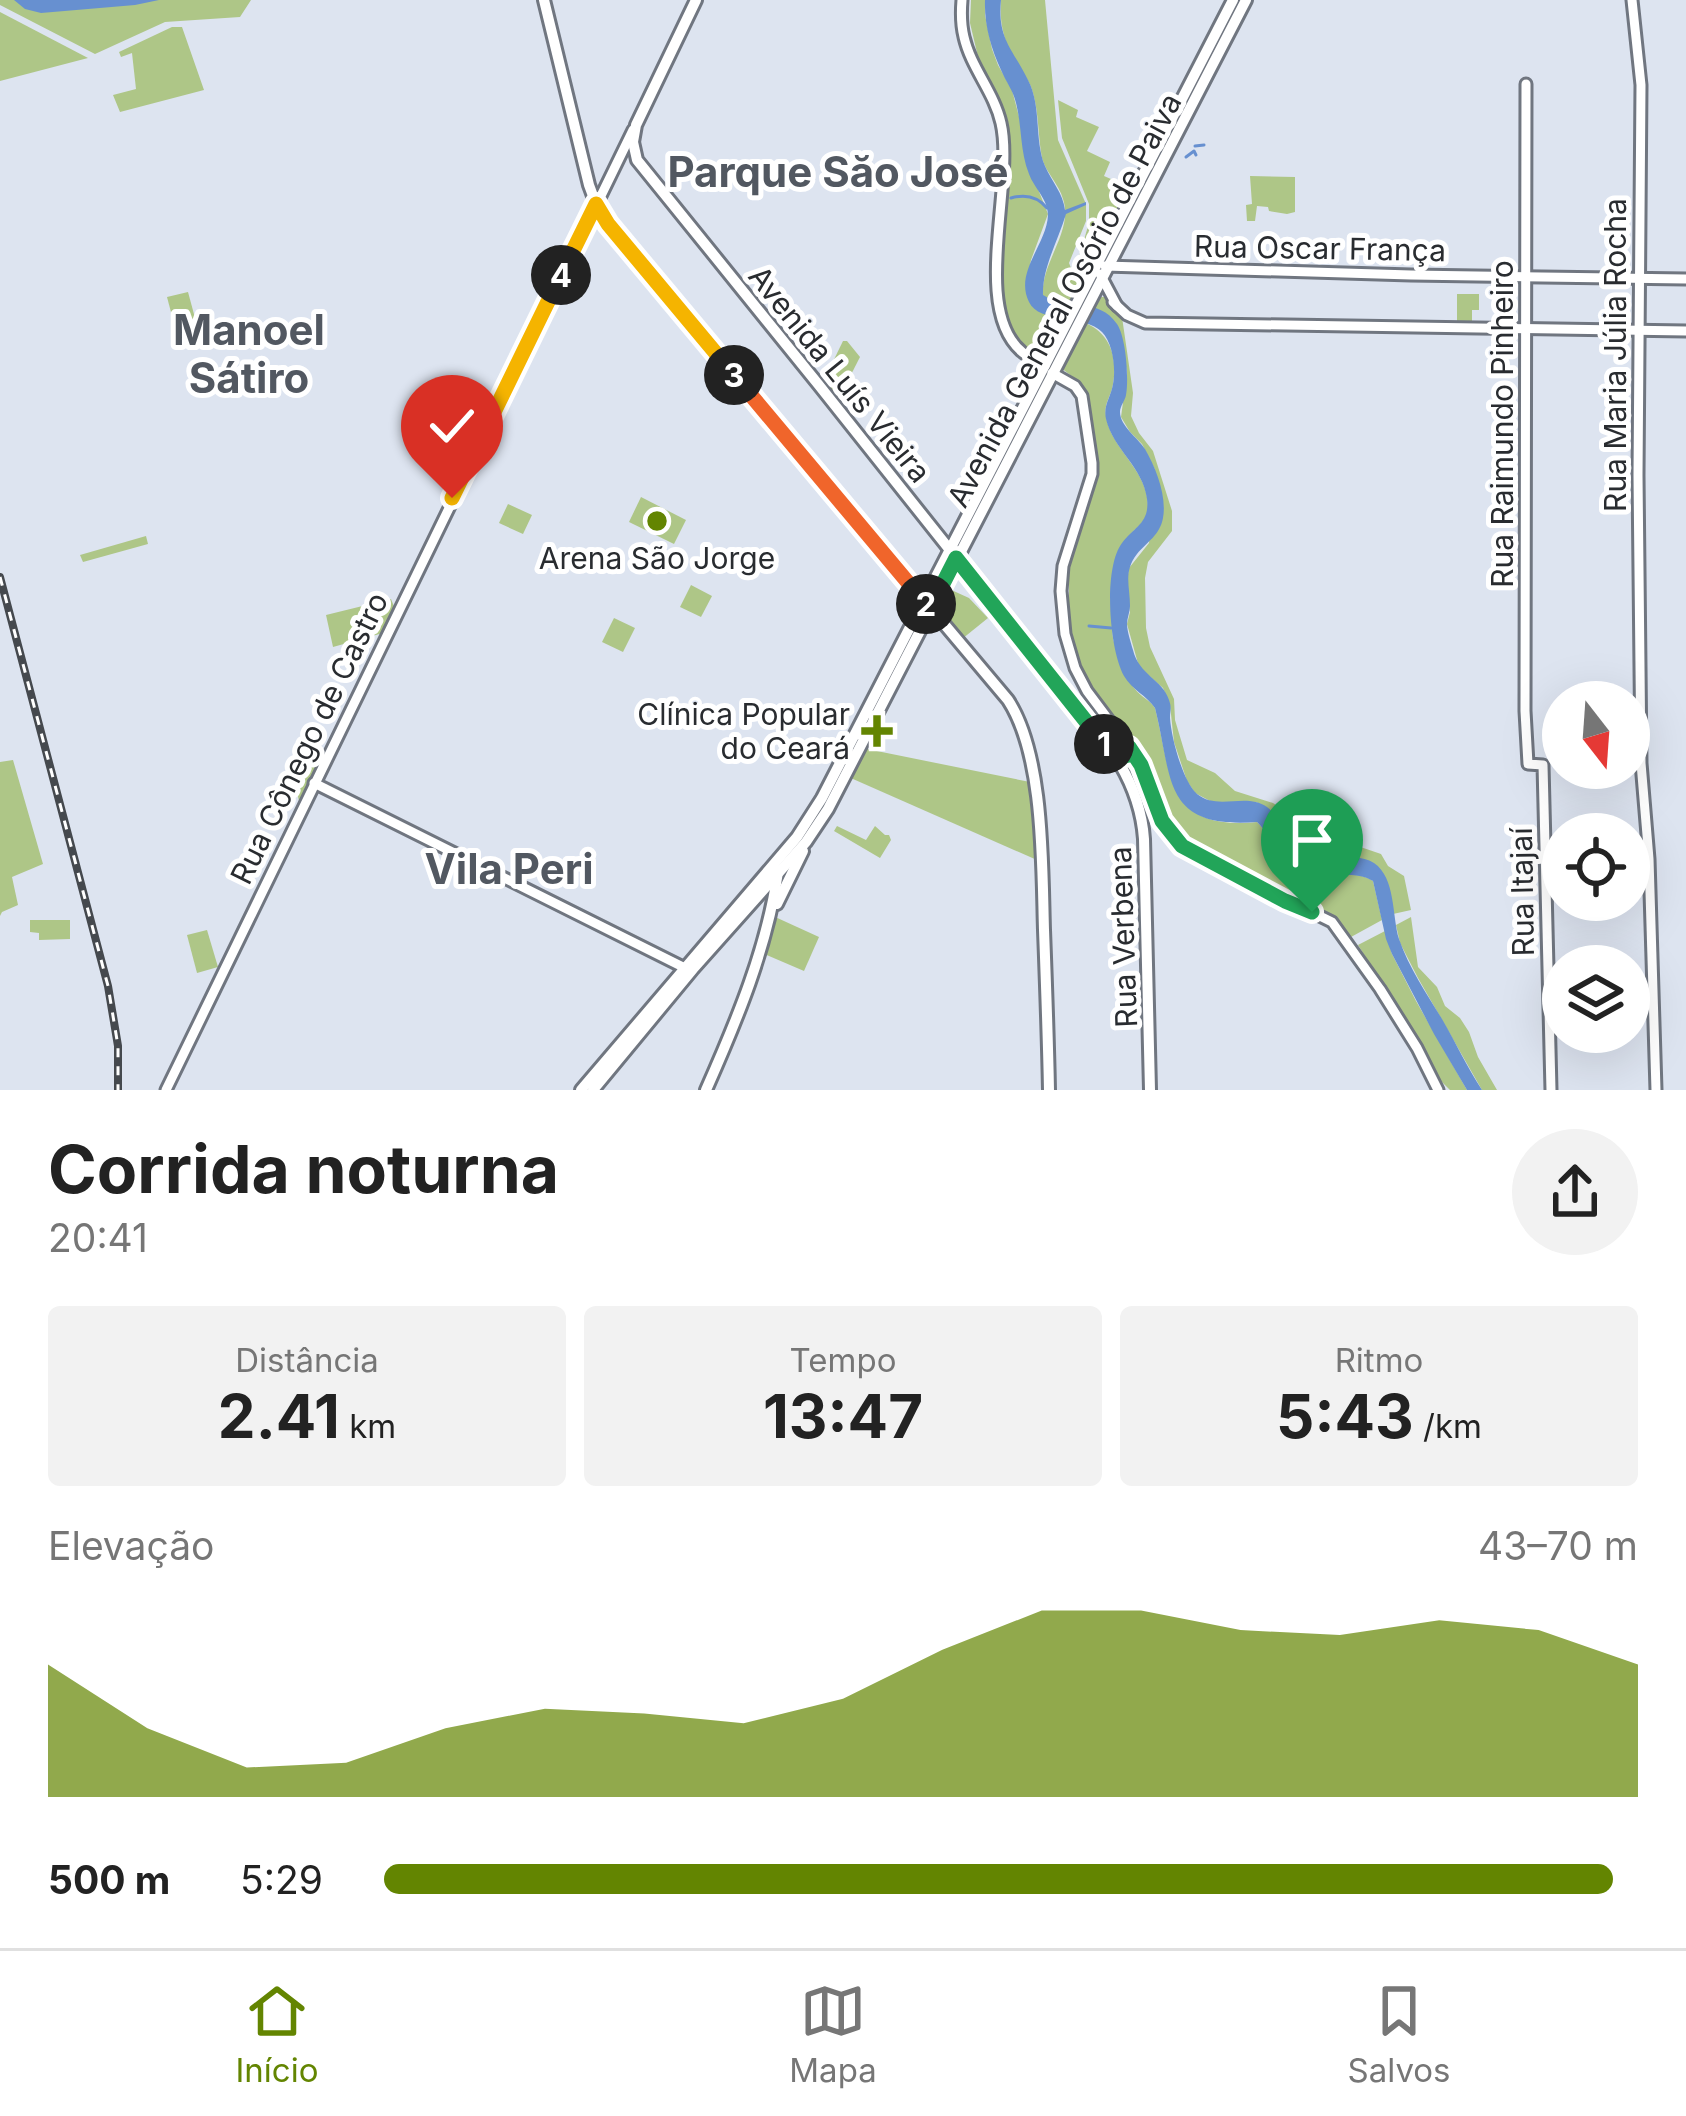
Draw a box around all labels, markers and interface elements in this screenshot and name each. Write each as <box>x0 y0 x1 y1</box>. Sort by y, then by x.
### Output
street label: Avenida General Osório de Paiva <box>939 87 1189 513</box>
district label: Parque Săo José <box>667 146 1009 197</box>
street label: Rua Maria Júlia Rocha <box>1597 198 1633 512</box>
street label: Rua Oscar França <box>1194 228 1446 268</box>
pin: 4 <box>531 245 591 305</box>
text: 4 <box>550 255 572 295</box>
street label: Avenida Luís Vieira <box>742 258 938 490</box>
street label: Rua Raimundo Pinheiro <box>1484 260 1520 588</box>
district label: Manoel Sátiro <box>173 304 325 403</box>
pin: 3 <box>704 345 764 405</box>
text: 3 <box>723 355 745 395</box>
pin <box>401 375 503 498</box>
icon: check <box>419 393 485 459</box>
marker: Arena São Jorge <box>644 508 670 534</box>
place label: Arena São Jorge <box>539 540 775 576</box>
pin: 2 <box>896 574 956 634</box>
text: 2 <box>916 584 936 624</box>
street label: Rua Cônego de Castro <box>223 586 395 890</box>
north arrow <box>1542 681 1650 789</box>
map controls <box>1542 681 1650 1053</box>
place label: Clínica Popular do Ceará <box>637 696 850 766</box>
pin: 1 <box>1074 714 1134 774</box>
marker: Clínica Popular do Ceará <box>861 715 893 747</box>
text: 1 <box>1097 724 1111 764</box>
pin <box>1261 789 1363 912</box>
icon: arrive <box>1279 807 1345 873</box>
button: locate <box>1542 813 1650 921</box>
street label: Rua Itajaí <box>1503 826 1541 957</box>
district label: Vila Peri <box>424 843 594 894</box>
street label: Rua Verbena <box>1102 846 1144 1028</box>
button: layers <box>1542 945 1650 1053</box>
text: Corrida noturna <box>48 1129 559 1209</box>
button: share <box>1512 1129 1638 1255</box>
text: 20:41 <box>48 1214 148 1261</box>
text: Distância <box>235 1340 379 1380</box>
text: Tempo <box>790 1340 896 1380</box>
text: Ritmo <box>1335 1340 1423 1380</box>
text: 2.41 <box>218 1380 340 1452</box>
text: 13:47 <box>763 1380 923 1452</box>
text: 5:43 <box>1276 1380 1414 1452</box>
text: km <box>340 1406 396 1446</box>
text: /km <box>1414 1406 1482 1446</box>
text: Elevação <box>48 1522 214 1569</box>
text: 43–70 m <box>1478 1522 1638 1569</box>
text: 500 m <box>48 1856 170 1903</box>
text: 5:29 <box>240 1856 323 1903</box>
tab: Início <box>235 1978 318 2090</box>
tab: Mapa <box>789 1978 877 2090</box>
tab: Salvos <box>1348 1978 1451 2090</box>

